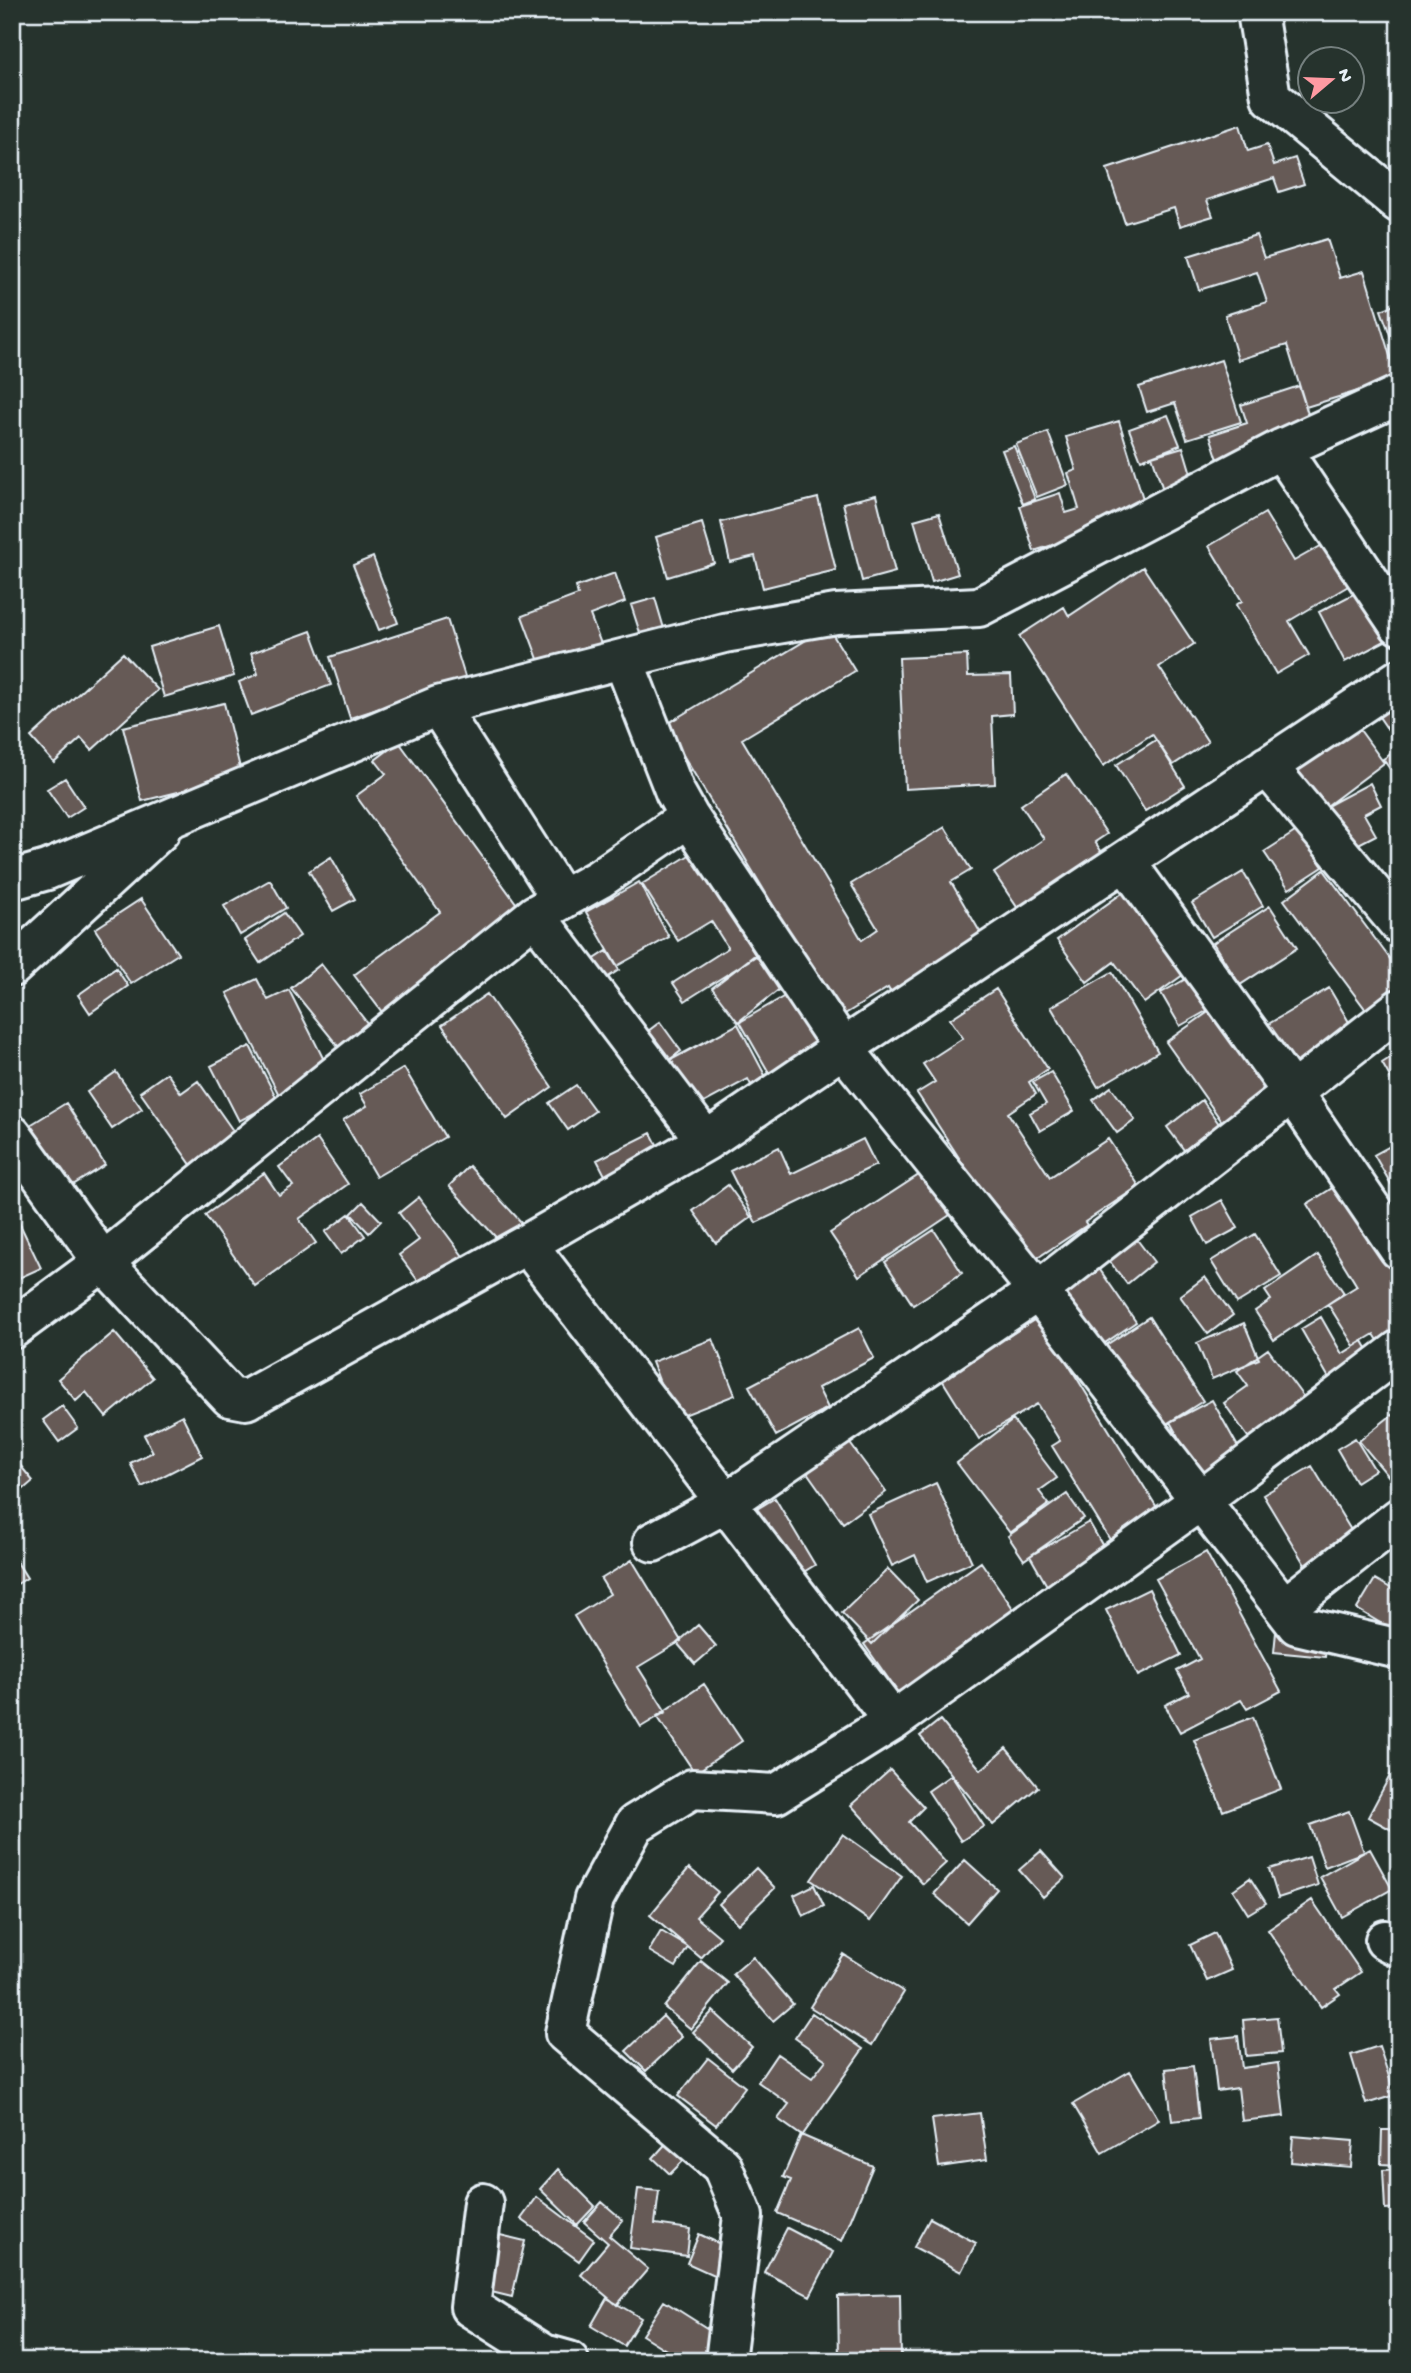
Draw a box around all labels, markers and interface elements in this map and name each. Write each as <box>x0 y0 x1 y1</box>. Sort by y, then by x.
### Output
north arrow <box>1296 46 1366 116</box>
text: N <box>1331 66 1357 85</box>

